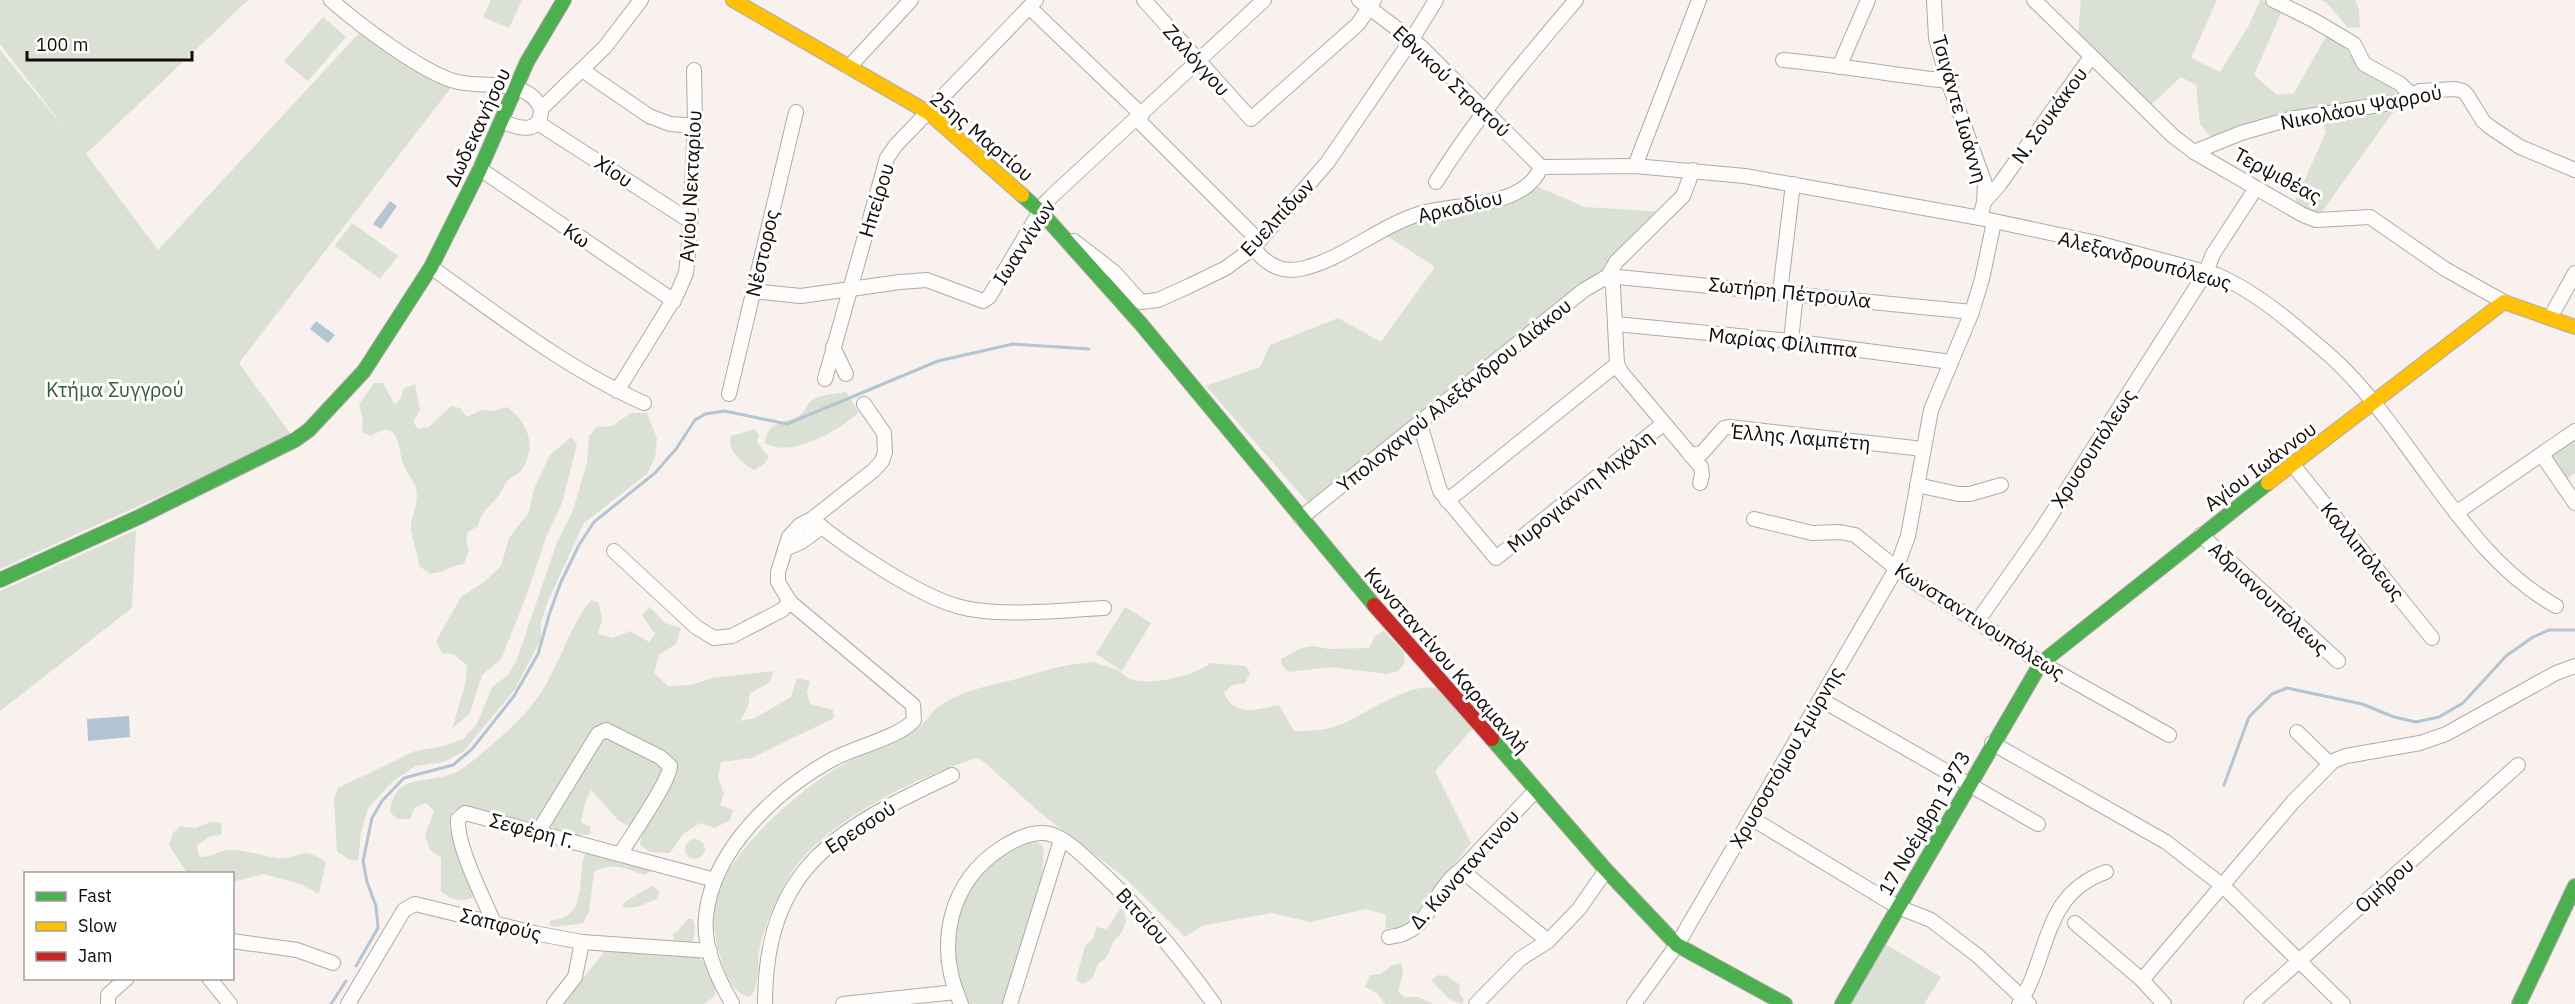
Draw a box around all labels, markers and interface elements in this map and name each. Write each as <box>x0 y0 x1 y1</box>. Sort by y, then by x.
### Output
street label: Ζαλόγγου <box>1157 18 1237 102</box>
street label: Εθνικού Στρατού <box>1387 19 1517 143</box>
scale bar <box>27 24 192 62</box>
street label: Τσιγάντε Ιωάννη <box>1926 32 1994 186</box>
text: 100 m <box>36 33 88 56</box>
street label: Ν. Σουκάκου <box>2005 61 2093 169</box>
street label: Δωδεκανήσου <box>438 63 516 191</box>
street label: Νικολάου Ψαρρού <box>2278 78 2444 136</box>
street label: 25ης Μαρτίου <box>924 85 1040 187</box>
street label: Αγίου Νεκταρίου <box>673 109 707 263</box>
street label: Τερψιθέας <box>2229 141 2327 209</box>
street label: Χίου <box>590 149 638 193</box>
street label: Ηπείρου <box>852 159 900 241</box>
street label: Ευελπίδων <box>1234 172 1320 262</box>
street label: Αρκαδίου <box>1415 183 1505 229</box>
street label: Ιωαννίνων <box>986 194 1062 290</box>
street label: Νέστορος <box>739 207 785 299</box>
street label: Κω <box>558 216 596 254</box>
street label: Αλεξανδρουπόλεως <box>2056 224 2234 296</box>
street label: Σωτήρη Πέτρουλα <box>1707 270 1873 314</box>
street label: Υπολοχαγού Αλεξάνδρου Διάκου <box>1331 292 1577 498</box>
street label: Μαρίας Φίλιππα <box>1707 321 1859 363</box>
park label: Κτήμα Συγγρού <box>46 376 184 403</box>
street label: Χρυσουπόλεως <box>2044 383 2142 513</box>
street label: Αγίου Ιωάννου <box>2198 415 2322 517</box>
street label: Έλλης Λαμπέτη <box>1729 417 1872 457</box>
street label: Μυρογιάννη Μιχάλη <box>1501 423 1659 559</box>
street label: Καλλιπόλεως <box>2315 496 2411 606</box>
street label: Αδριανουπόλεως <box>2203 535 2335 661</box>
street label: Κωνσταντινουπόλεως <box>1890 556 2070 686</box>
street label: Κωνσταντίνου Καραμανλή <box>1358 561 1536 759</box>
street label: Χρυσοστόμου Σμύρνης <box>1723 661 1849 853</box>
street label: 17 Νοέμβρη 1973 <box>1872 746 1976 900</box>
street label: Ερεσσού <box>820 794 900 860</box>
street label: Δ. Κωνσταντινου <box>1403 803 1525 935</box>
street label: Σεφέρη Γ. <box>487 806 577 854</box>
street label: Ομήρου <box>2349 851 2419 919</box>
legend <box>24 872 234 980</box>
street label: Βιτσίου <box>1110 882 1176 950</box>
text: Fast <box>78 884 112 907</box>
street label: Σαπφούς <box>458 901 544 947</box>
text: Slow <box>78 914 117 937</box>
text: Jam <box>78 944 113 967</box>

